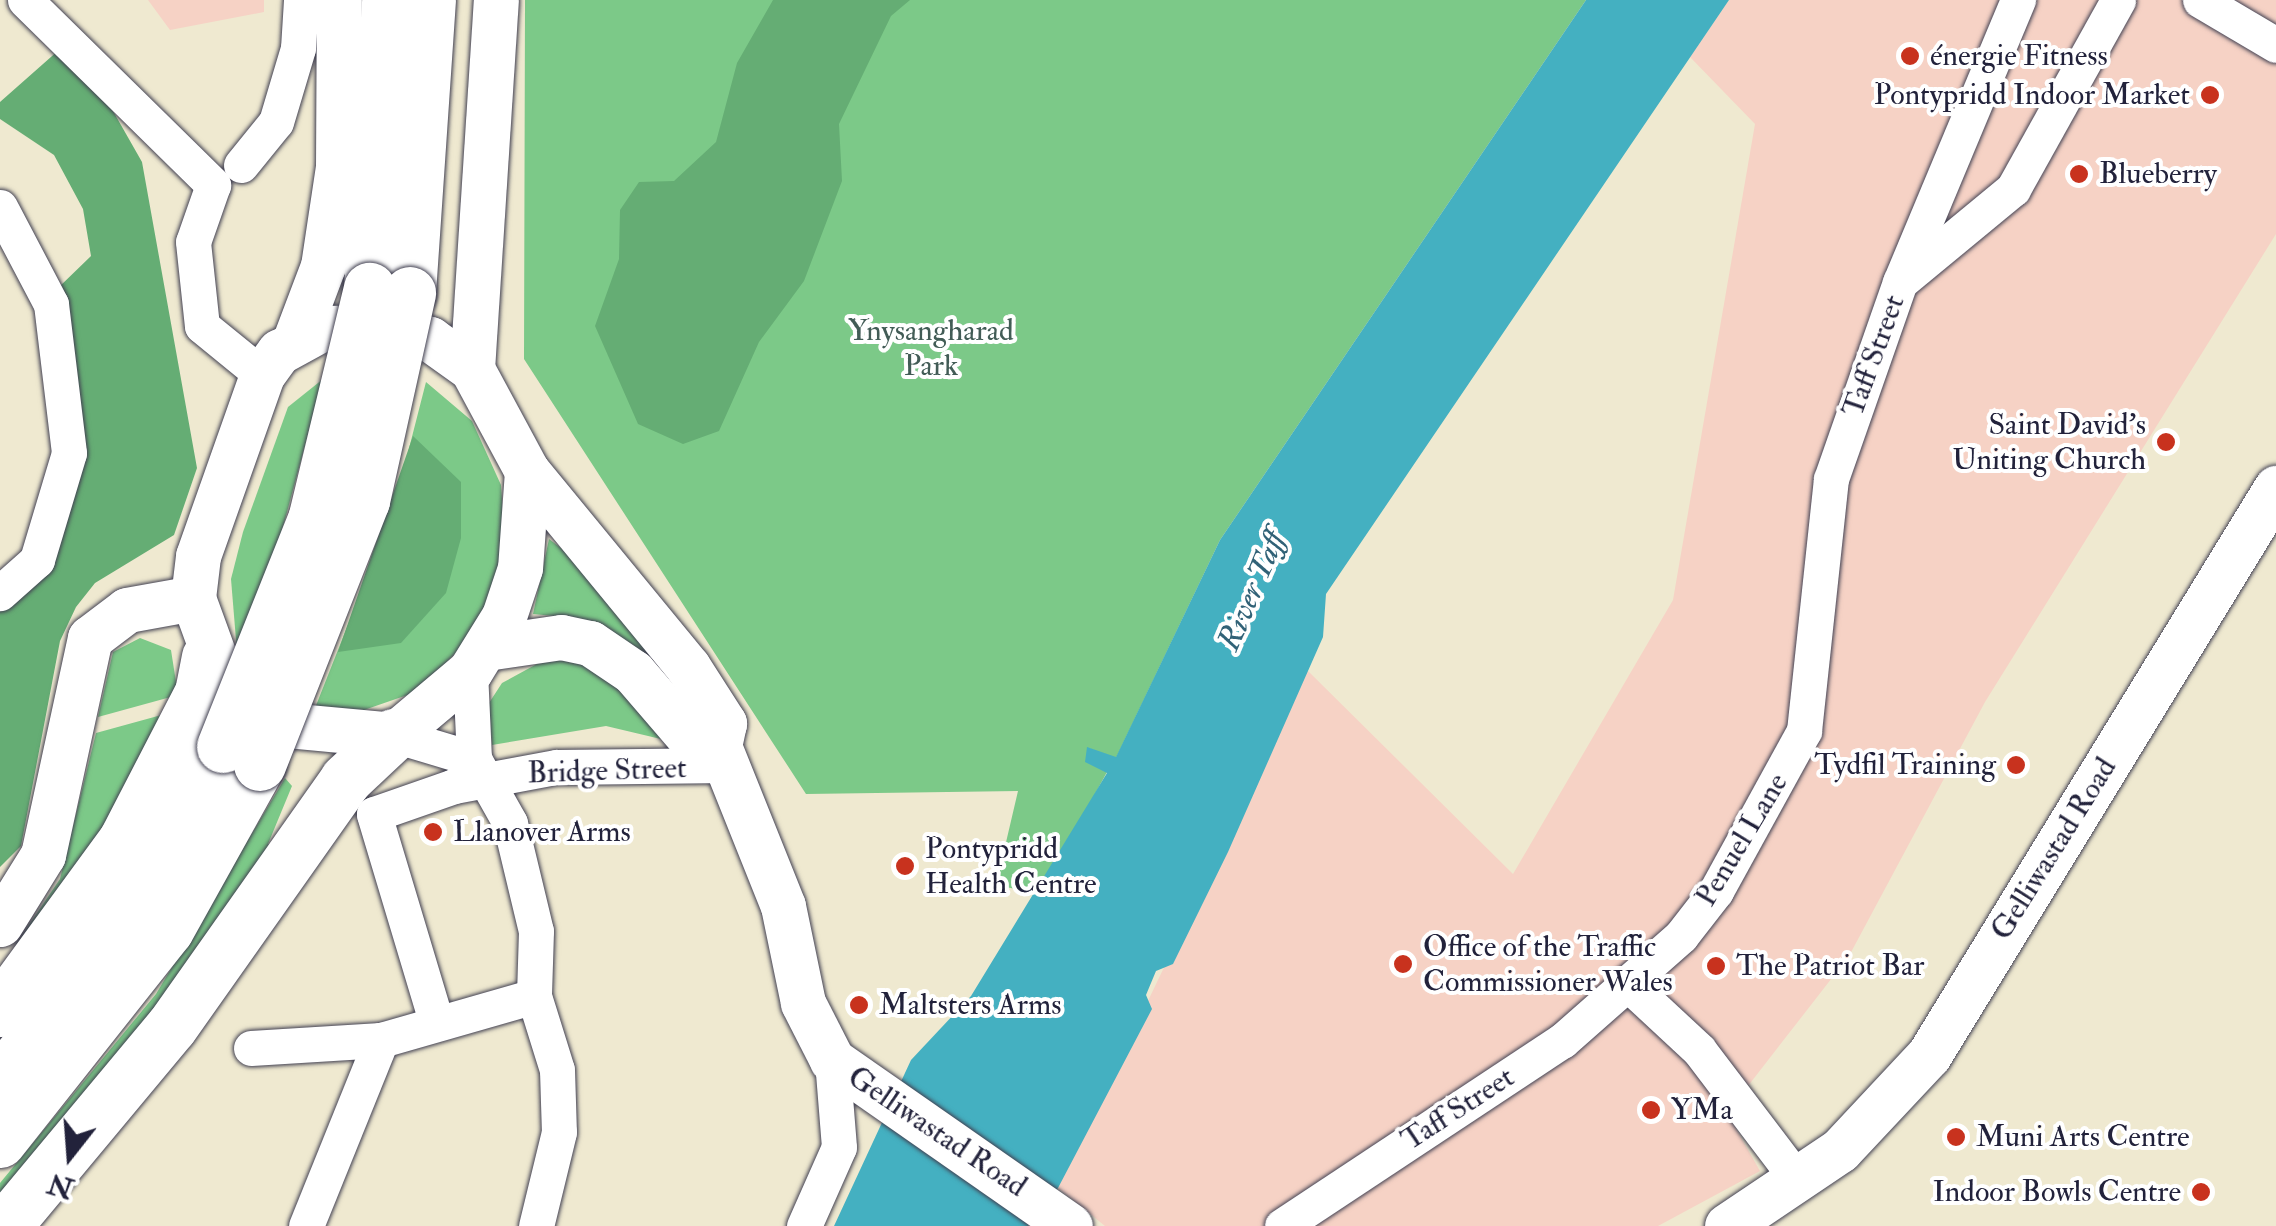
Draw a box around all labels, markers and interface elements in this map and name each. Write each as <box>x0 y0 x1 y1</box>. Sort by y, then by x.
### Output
place label: énergie Fitness <box>1930 38 2108 74</box>
marker: énergie Fitness <box>1899 45 1921 67</box>
place label: Pontypridd Indoor Market <box>1874 77 2190 113</box>
marker: Pontypridd Indoor Market <box>2199 84 2221 106</box>
place label: Blueberry <box>2099 156 2217 192</box>
marker: Blueberry <box>2068 163 2090 185</box>
street label: Taff Street <box>1835 290 1913 422</box>
park label: Ynysangharad Park <box>848 313 1014 384</box>
place label: Saint David's Uniting Church <box>1952 407 2146 478</box>
marker: Saint David's Uniting Church <box>2155 431 2177 453</box>
water label: River Taff <box>1210 526 1294 656</box>
place label: Tydfil Training <box>1814 747 1996 783</box>
street label: Bridge Street <box>527 750 687 792</box>
street label: Gelliwastad Road <box>1984 751 2124 947</box>
marker: Tydfil Training <box>2005 754 2027 776</box>
street label: Penuel Lane <box>1688 767 1796 913</box>
place label: Llanover Arms <box>453 814 631 850</box>
marker: Llanover Arms <box>422 821 444 843</box>
place label: Pontypridd Health Centre <box>925 831 1097 902</box>
marker: Pontypridd Health Centre <box>894 855 916 877</box>
place label: Office of the Traffic Commissioner Wales <box>1423 929 1673 1000</box>
place label: The Patriot Bar <box>1736 948 1924 984</box>
marker: Office of the Traffic Commissioner Wales <box>1392 953 1414 975</box>
marker: The Patriot Bar <box>1705 955 1727 977</box>
place label: Maltsters Arms <box>879 987 1062 1023</box>
marker: Maltsters Arms <box>848 994 870 1016</box>
street label: Gelliwastad Road <box>841 1059 1033 1205</box>
street label: Taff Street <box>1395 1059 1521 1159</box>
place label: YMa <box>1671 1092 1733 1128</box>
marker: YMa <box>1640 1099 1662 1121</box>
north arrow <box>20 1106 120 1206</box>
place label: Muni Arts Centre <box>1976 1119 2190 1155</box>
marker: Muni Arts Centre <box>1945 1126 1967 1148</box>
text: N <box>44 1165 78 1206</box>
place label: Indoor Bowls Centre <box>1933 1174 2181 1210</box>
marker: Indoor Bowls Centre <box>2190 1181 2212 1203</box>

